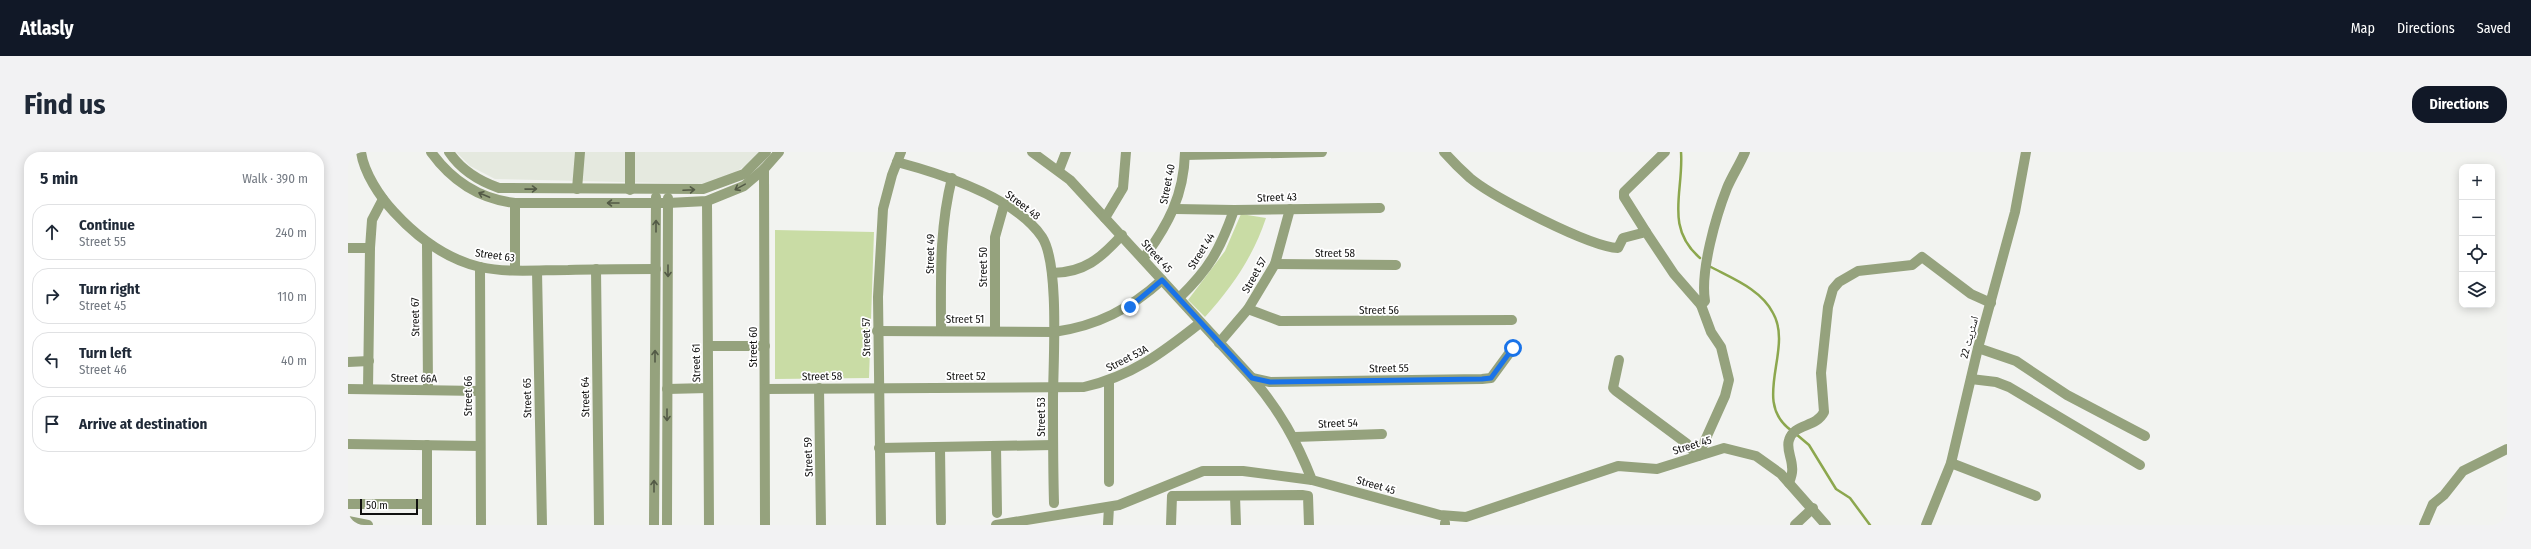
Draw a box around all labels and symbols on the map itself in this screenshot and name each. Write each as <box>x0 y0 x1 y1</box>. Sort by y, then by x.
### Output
street label: Street 40 <box>1157 163 1178 205</box>
one-way arrow <box>734 184 746 192</box>
one-way arrow <box>524 185 537 193</box>
one-way arrow <box>682 186 695 193</box>
street label: Street 48 <box>1003 188 1043 223</box>
street label: Street 43 <box>1257 190 1297 205</box>
one-way arrow <box>478 191 490 199</box>
one-way arrow <box>607 199 620 207</box>
one-way arrow <box>652 220 660 233</box>
street label: Street 44 <box>1185 230 1218 272</box>
street label: Street 49 <box>924 234 937 274</box>
street label: Street 45 <box>1138 237 1175 276</box>
street label: Street 63 <box>474 246 516 265</box>
street label: Street 50 <box>977 247 990 287</box>
street label: Street 58 <box>1315 247 1356 260</box>
street label: Street 57 <box>1239 255 1270 295</box>
one-way arrow <box>664 264 672 277</box>
street label: Street 67 <box>409 297 422 337</box>
route end <box>1121 298 1139 316</box>
street label: Street 56 <box>1359 304 1400 317</box>
street label: Street 51 <box>946 313 984 326</box>
street label: اسٹریٹ 22 <box>1958 315 1981 360</box>
street label: Street 57 <box>860 317 873 357</box>
street label: Street 60 <box>747 326 760 367</box>
route start <box>1504 339 1522 357</box>
street label: Street 53A <box>1104 342 1151 375</box>
street label: Street 61 <box>690 343 703 383</box>
one-way arrow <box>651 350 659 363</box>
street label: Street 55 <box>1369 362 1409 375</box>
street label: Street 58 <box>802 370 843 383</box>
street label: Street 52 <box>946 370 986 383</box>
street label: Street 66A <box>391 372 437 385</box>
street label: Street 66 <box>462 375 475 416</box>
street label: Street 64 <box>579 376 592 417</box>
street label: Street 65 <box>521 378 534 418</box>
street label: Street 53 <box>1035 397 1048 437</box>
one-way arrow <box>663 408 671 421</box>
street label: Street 54 <box>1318 416 1359 431</box>
street label: Street 45 <box>1671 433 1713 458</box>
street label: Street 59 <box>801 437 816 477</box>
street label: Street 45 <box>1355 474 1397 497</box>
one-way arrow <box>650 480 658 493</box>
scale bar <box>360 497 418 516</box>

